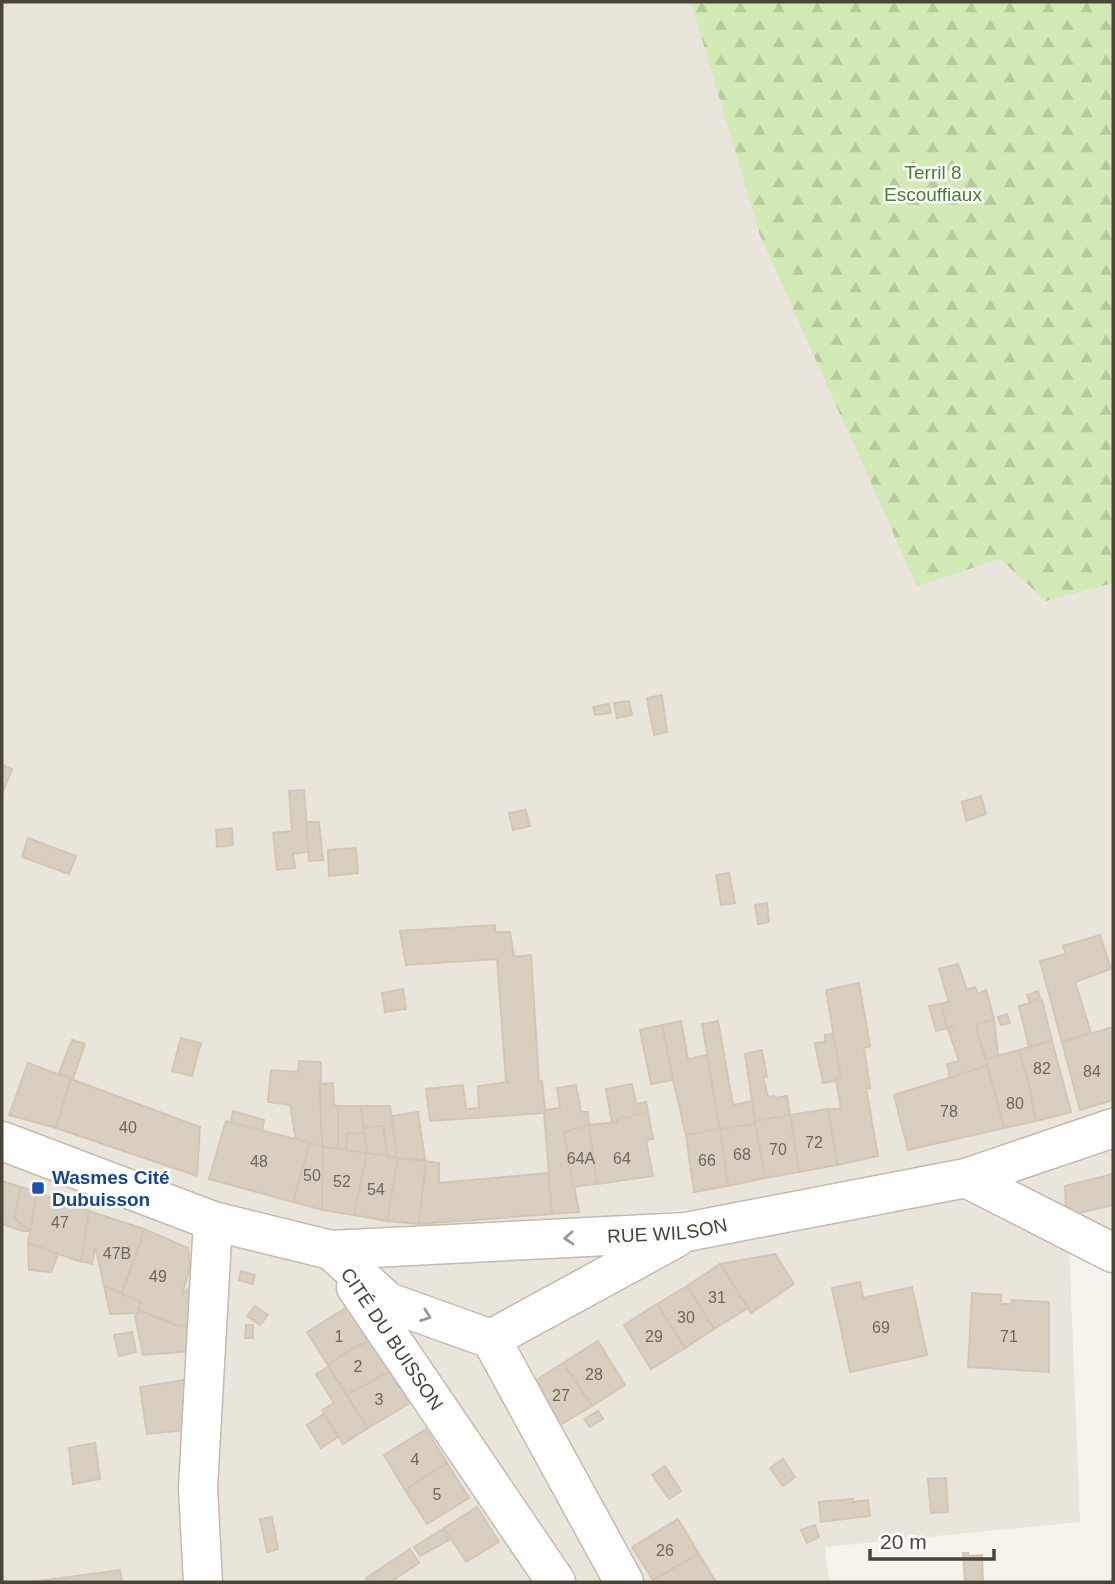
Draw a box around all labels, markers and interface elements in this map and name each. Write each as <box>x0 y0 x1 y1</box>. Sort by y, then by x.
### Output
park label: Terril 8 Escouffiaux <box>884 162 982 205</box>
house number: 82 <box>1033 1060 1051 1077</box>
house number: 84 <box>1083 1063 1101 1080</box>
house number: 80 <box>1006 1095 1024 1112</box>
house number: 78 <box>940 1103 958 1120</box>
house number: 40 <box>119 1119 137 1136</box>
house number: 72 <box>805 1134 823 1151</box>
house number: 70 <box>769 1141 787 1158</box>
house number: 68 <box>733 1146 751 1163</box>
house number: 64A <box>567 1150 596 1167</box>
house number: 64 <box>613 1150 631 1167</box>
house number: 66 <box>698 1152 716 1169</box>
house number: 48 <box>250 1153 268 1170</box>
place label: Wasmes Cité Dubuisson <box>52 1167 170 1210</box>
house number: 50 <box>303 1167 321 1184</box>
house number: 52 <box>333 1173 351 1190</box>
marker: Wasmes Cité Dubuisson <box>30 1180 46 1196</box>
house number: 54 <box>367 1181 385 1198</box>
house number: 47 <box>51 1214 69 1231</box>
street label: RUE WILSON <box>607 1214 729 1246</box>
one-way arrow <box>563 1231 574 1246</box>
house number: 47B <box>103 1245 131 1262</box>
street label: CITÉ DU BUISSON <box>337 1264 447 1414</box>
house number: 49 <box>149 1268 167 1285</box>
house number: 31 <box>708 1289 726 1306</box>
one-way arrow <box>420 1307 432 1321</box>
house number: 30 <box>677 1309 695 1326</box>
house number: 69 <box>872 1319 890 1336</box>
house number: 1 <box>335 1328 344 1345</box>
house number: 29 <box>645 1328 663 1345</box>
house number: 71 <box>1000 1328 1018 1345</box>
house number: 2 <box>354 1358 363 1375</box>
house number: 28 <box>585 1366 603 1383</box>
house number: 27 <box>552 1387 570 1404</box>
house number: 3 <box>375 1391 384 1408</box>
house number: 4 <box>411 1451 420 1468</box>
house number: 5 <box>433 1486 442 1503</box>
scale bar <box>870 1518 994 1562</box>
text: 20 m <box>880 1530 927 1553</box>
house number: 26 <box>656 1542 674 1559</box>

